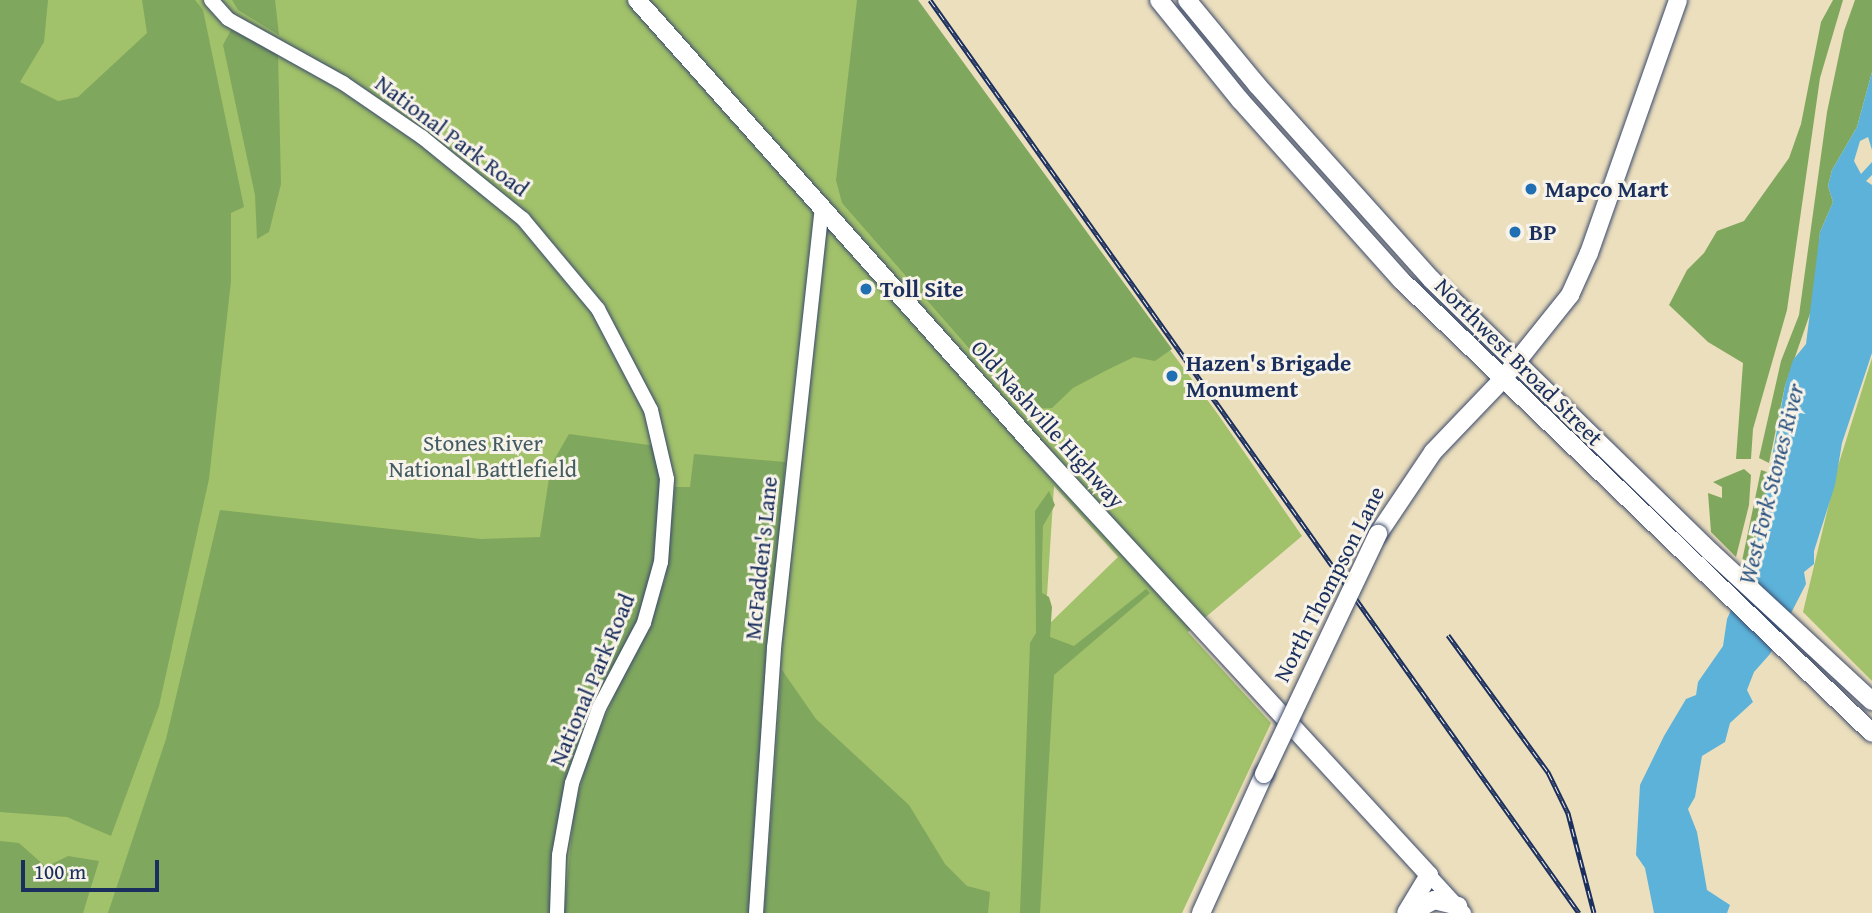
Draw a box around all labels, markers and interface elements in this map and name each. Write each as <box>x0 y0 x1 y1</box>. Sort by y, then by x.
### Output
street label: National Park Road <box>370 69 534 203</box>
place label: Mapco Mart <box>1545 175 1668 203</box>
marker: Mapco Mart <box>1523 181 1539 197</box>
place label: BP <box>1529 218 1557 246</box>
marker: BP <box>1507 224 1523 240</box>
street label: Northwest Broad Street <box>1429 272 1609 452</box>
place label: Toll Site <box>880 275 963 303</box>
marker: Toll Site <box>858 281 874 297</box>
street label: Old Nashville Highway <box>965 334 1131 514</box>
place label: Hazen's Brigade Monument <box>1186 349 1351 403</box>
marker: Hazen's Brigade Monument <box>1164 368 1180 384</box>
water label: West Fork Stones River <box>1732 381 1810 587</box>
park label: Stones River National Battlefield <box>389 429 577 483</box>
street label: McFadden's Lane <box>739 475 783 641</box>
street label: North Thompson Lane <box>1268 482 1390 686</box>
street label: National Park Road <box>543 589 641 771</box>
scale bar <box>24 846 163 890</box>
text: 100 m <box>34 856 86 887</box>

